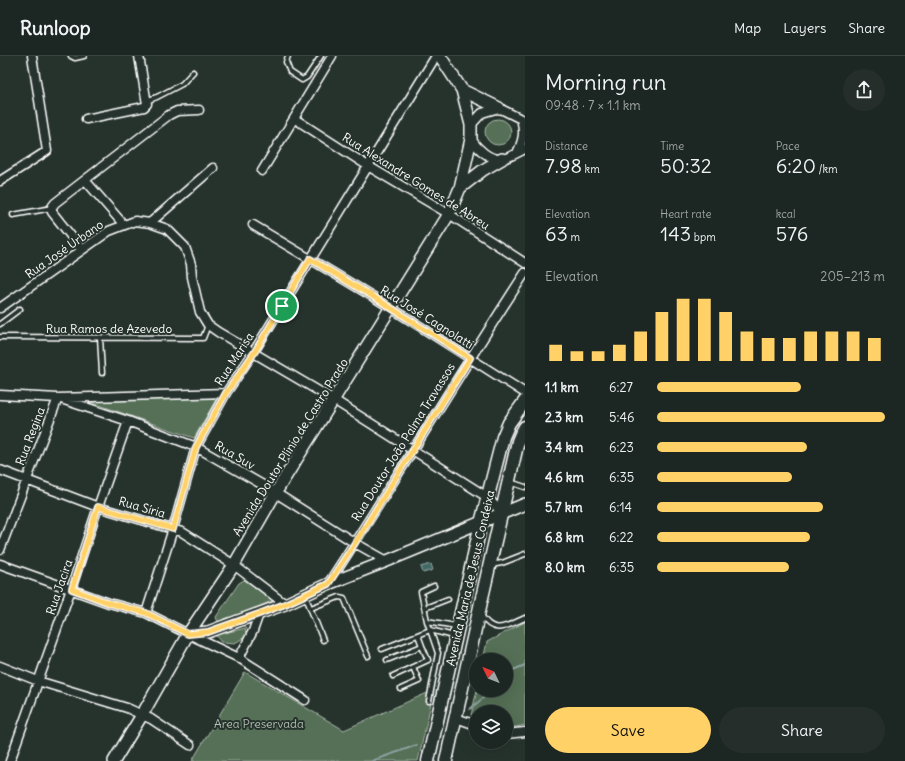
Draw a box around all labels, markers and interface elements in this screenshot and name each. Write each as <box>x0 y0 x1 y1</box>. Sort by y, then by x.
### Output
text: Runloop <box>20 16 91 40</box>
text: Map <box>734 19 761 37</box>
text: Layers <box>783 19 826 37</box>
text: Share <box>848 19 885 37</box>
text: Morning run <box>545 68 667 96</box>
button: share <box>843 69 885 111</box>
text: 09:48 · 7 × 1.1 km <box>545 97 641 114</box>
street label: Rua Alexandre Gomes de Abreu <box>340 129 492 233</box>
text: Distance <box>545 139 588 153</box>
text: Time <box>660 139 684 153</box>
text: Pace <box>776 139 800 153</box>
text: 7.98 <box>545 153 582 178</box>
text: 50:32 <box>660 153 712 178</box>
text: 6:20 <box>776 153 816 178</box>
text: km <box>582 162 600 176</box>
text: /km <box>816 162 838 176</box>
text: Elevation <box>545 207 590 221</box>
text: Heart rate <box>660 207 711 221</box>
text: kcal <box>776 207 795 221</box>
street label: Rua José Urbano <box>22 216 106 282</box>
text: 63 <box>545 221 568 246</box>
text: 143 <box>660 221 691 246</box>
text: 576 <box>776 221 808 246</box>
text: m <box>568 230 580 244</box>
text: bpm <box>691 230 716 244</box>
text: Elevation <box>545 268 598 285</box>
text: 205–213 m <box>820 268 885 285</box>
street label: Rua José Cagnolatti <box>378 282 476 352</box>
pin <box>265 289 299 323</box>
icon: arrive <box>271 295 293 317</box>
street label: Rua Ramos de Azevedo <box>46 321 172 336</box>
street label: Rua Marisa <box>211 329 257 389</box>
street label: Avenida Doutor Plínio de Castro Prado <box>229 355 351 538</box>
street label: Rua Doutor João Palma Travassos <box>348 360 458 524</box>
text: 1.1 km <box>545 379 579 396</box>
text: 6:27 <box>609 379 633 396</box>
street label: Rua Regina <box>12 405 48 467</box>
text: 2.3 km <box>545 409 583 426</box>
text: 5:46 <box>609 409 634 426</box>
street label: Rua Suv <box>212 438 258 473</box>
text: 3.4 km <box>545 439 583 456</box>
text: 6:23 <box>609 439 634 456</box>
text: 4.6 km <box>545 469 584 486</box>
text: 6:35 <box>609 469 634 486</box>
street label: Avenida Maria de Jesus Condeixa <box>442 488 498 667</box>
street label: Rua Síria <box>117 493 167 521</box>
text: 5.7 km <box>545 499 583 516</box>
text: 6:14 <box>609 499 632 516</box>
text: 6.8 km <box>545 529 584 546</box>
text: 6:22 <box>609 529 634 546</box>
street label: Rua Jacira <box>43 557 75 617</box>
text: 8.0 km <box>545 559 585 576</box>
text: 6:35 <box>609 559 634 576</box>
north arrow <box>469 653 513 697</box>
map controls <box>469 653 513 749</box>
button: layers <box>469 705 513 749</box>
button: Save <box>545 707 711 753</box>
button: Share <box>719 707 885 753</box>
park label: Area Preservada <box>214 716 304 731</box>

